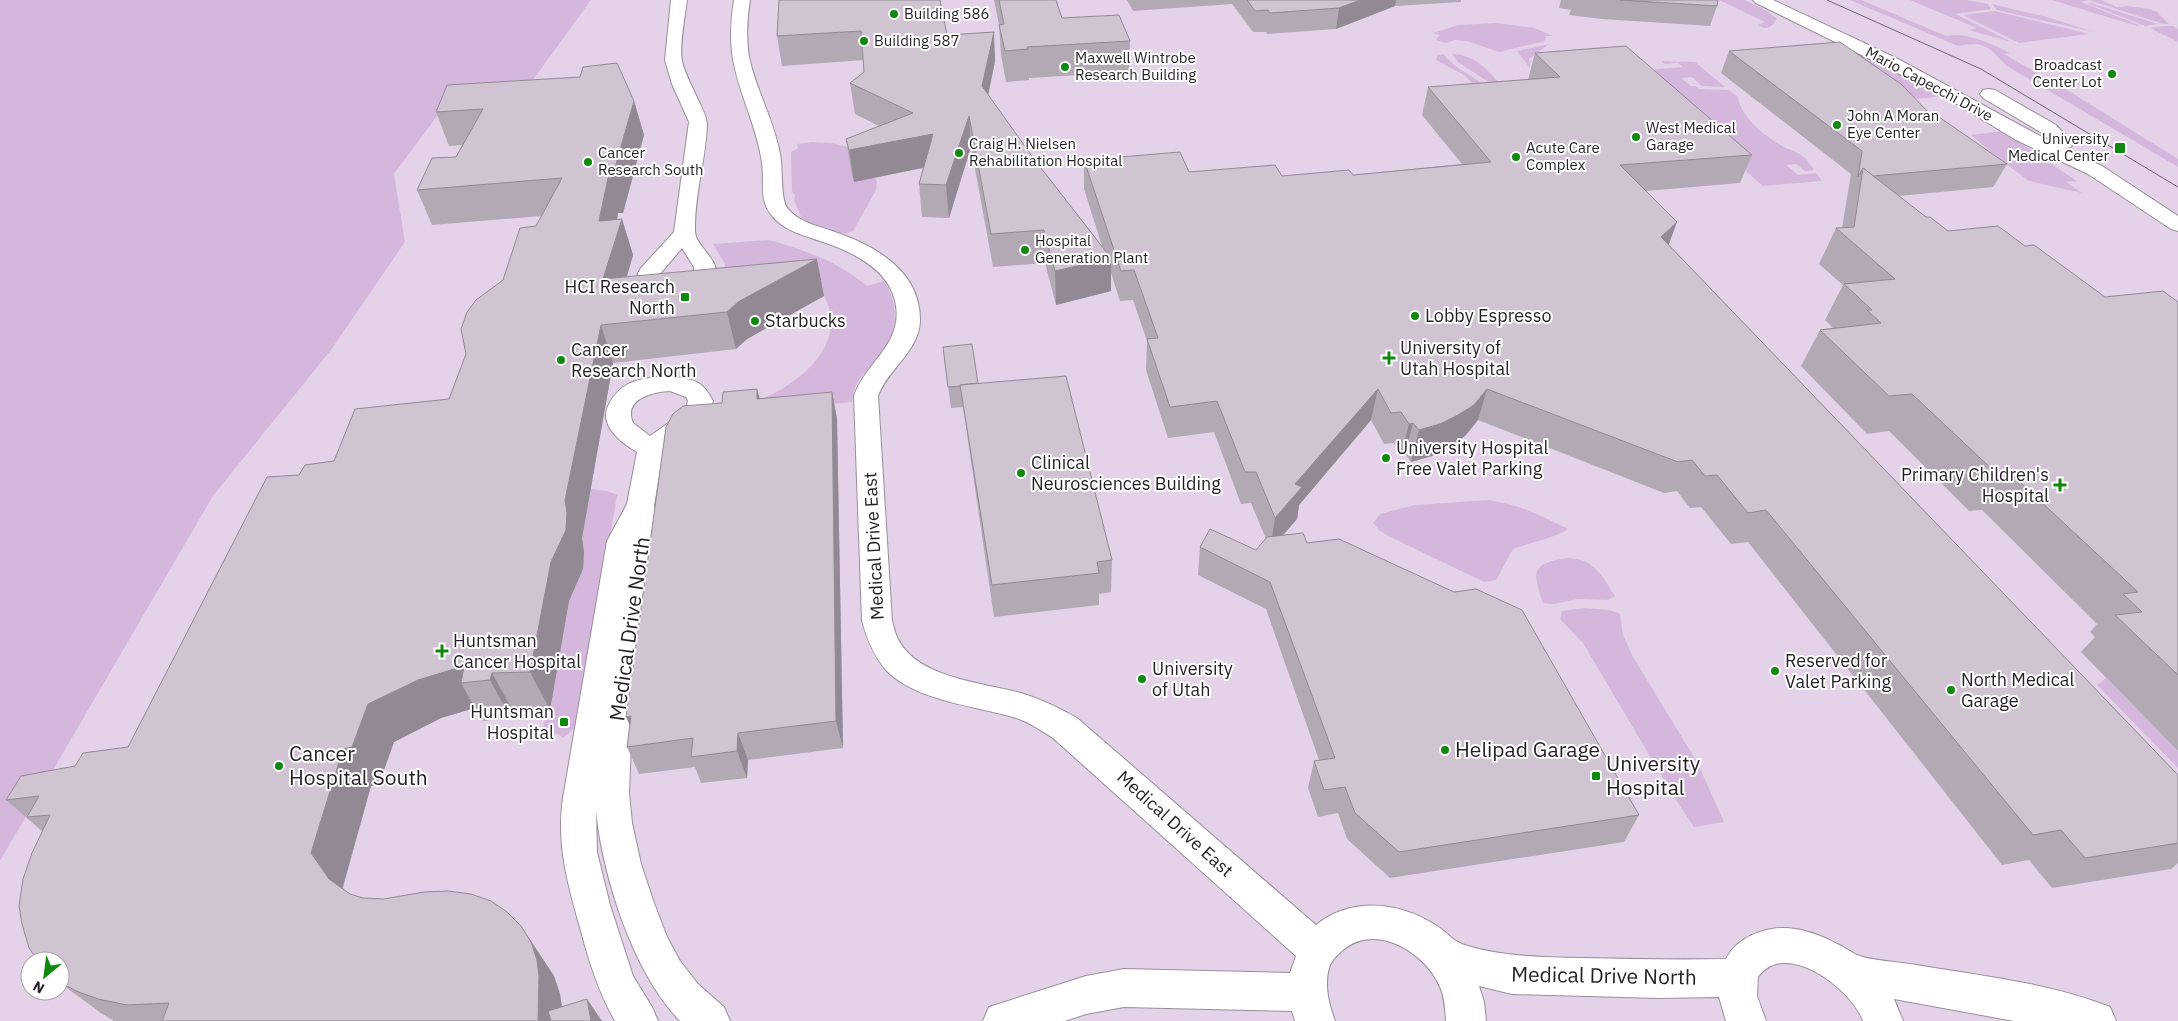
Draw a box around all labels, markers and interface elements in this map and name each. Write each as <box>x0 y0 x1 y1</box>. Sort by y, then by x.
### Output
place label: Building 586 <box>904 4 990 23</box>
marker: Building 586 <box>888 8 900 20</box>
place label: Building 587 <box>874 31 960 50</box>
marker: Building 587 <box>858 35 870 47</box>
street label: Mario Capecchi Drive <box>1862 42 1996 125</box>
place label: Maxwell Wintrobe Research Building <box>1075 48 1196 84</box>
place label: Broadcast Center Lot <box>2032 55 2102 91</box>
marker: Maxwell Wintrobe Research Building <box>1059 61 1071 73</box>
marker: Broadcast Center Lot <box>2106 68 2118 80</box>
place label: John A Moran Eye Center <box>1847 106 1939 142</box>
place label: West Medical Garage <box>1646 118 1736 154</box>
marker: John A Moran Eye Center <box>1831 119 1843 131</box>
place label: University Medical Center <box>2008 129 2110 165</box>
marker: West Medical Garage <box>1630 131 1642 143</box>
place label: Craig H. Nielsen Rehabilitation Hospital <box>969 134 1122 170</box>
place label: Acute Care Complex <box>1526 138 1600 174</box>
marker: University Medical Center <box>2113 141 2127 155</box>
place label: Cancer Research South <box>598 143 704 179</box>
marker: Craig H. Nielsen Rehabilitation Hospital <box>953 147 965 159</box>
marker: Acute Care Complex <box>1510 151 1522 163</box>
marker: Cancer Research South <box>582 156 594 168</box>
place label: Hospital Generation Plant <box>1035 231 1148 267</box>
marker: Hospital Generation Plant <box>1019 244 1031 256</box>
place label: HCI Research North <box>564 275 675 319</box>
marker: HCI Research North <box>679 291 691 303</box>
place label: Lobby Espresso <box>1425 304 1552 327</box>
place label: Starbucks <box>765 309 846 332</box>
marker: Lobby Espresso <box>1409 310 1421 322</box>
marker: Starbucks <box>749 315 761 327</box>
place label: University of Utah Hospital <box>1400 336 1510 380</box>
place label: Cancer Research North <box>571 338 696 382</box>
marker: University of Utah Hospital <box>1382 351 1396 365</box>
marker: Cancer Research North <box>555 354 567 366</box>
place label: University Hospital Free Valet Parking <box>1396 436 1548 480</box>
place label: Clinical Neurosciences Building <box>1031 451 1221 495</box>
marker: University Hospital Free Valet Parking <box>1380 452 1392 464</box>
place label: Primary Children's Hospital <box>1901 463 2049 507</box>
marker: Clinical Neurosciences Building <box>1015 467 1027 479</box>
street label: Medical Drive East <box>858 471 889 621</box>
marker: Primary Children's Hospital <box>2053 478 2067 492</box>
street label: Medical Drive North <box>602 535 656 723</box>
place label: Huntsman Cancer Hospital <box>453 629 581 673</box>
marker: Huntsman Cancer Hospital <box>435 644 449 658</box>
place label: Reserved for Valet Parking <box>1785 649 1892 693</box>
place label: University of Utah <box>1152 657 1233 701</box>
marker: Reserved for Valet Parking <box>1769 665 1781 677</box>
place label: North Medical Garage <box>1961 668 2074 712</box>
marker: University of Utah <box>1136 673 1148 685</box>
marker: North Medical Garage <box>1945 684 1957 696</box>
place label: Huntsman Hospital <box>470 700 554 744</box>
marker: Huntsman Hospital <box>558 716 570 728</box>
place label: Helipad Garage <box>1455 735 1600 763</box>
place label: Cancer Hospital South <box>289 739 428 791</box>
marker: Helipad Garage <box>1439 744 1451 756</box>
place label: University Hospital <box>1606 749 1701 801</box>
marker: Cancer Hospital South <box>273 760 285 772</box>
street label: Medical Drive East <box>1113 765 1238 882</box>
marker: University Hospital <box>1590 770 1602 782</box>
north arrow <box>20 951 70 1001</box>
street label: Medical Drive North <box>1511 959 1697 991</box>
text: N <box>30 977 47 998</box>

